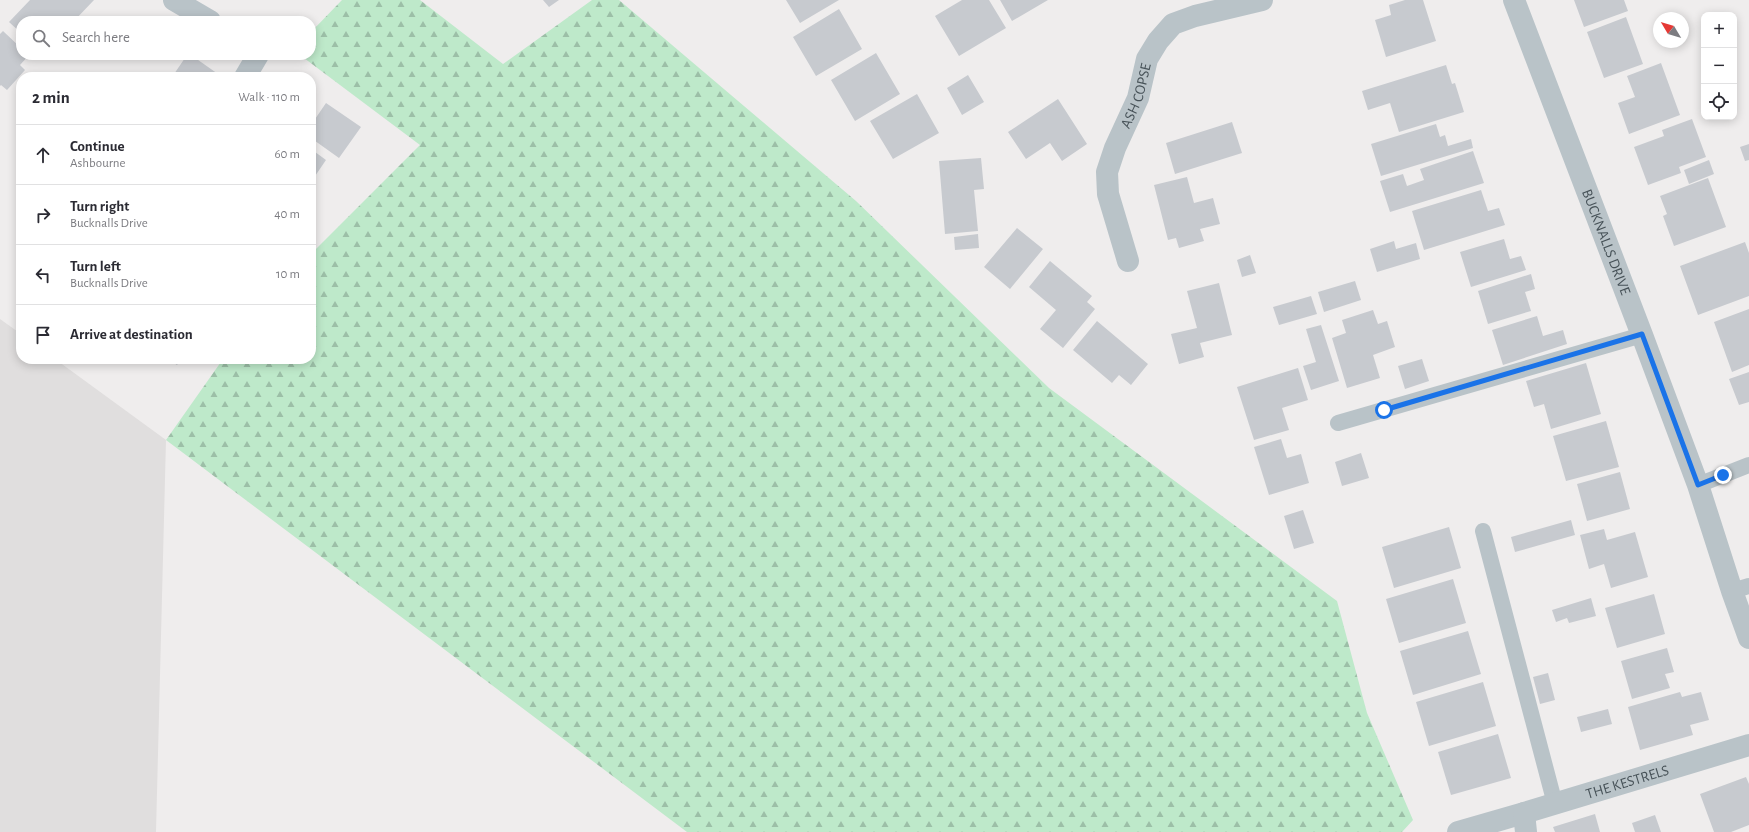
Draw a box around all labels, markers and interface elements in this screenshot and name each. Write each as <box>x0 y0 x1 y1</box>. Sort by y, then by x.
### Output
north arrow <box>1653 12 1689 48</box>
map controls <box>1701 12 1737 120</box>
button: + <box>1701 12 1737 48</box>
search box <box>16 16 316 60</box>
icon: search <box>30 27 52 49</box>
text: Search here <box>62 30 130 45</box>
button: − <box>1701 48 1737 84</box>
street label: ASH COPSE <box>1118 62 1153 130</box>
button: locate <box>1701 84 1737 120</box>
text: 2 min <box>32 89 70 106</box>
text: Walk · 110 m <box>238 91 300 104</box>
text: Continue <box>70 139 125 154</box>
icon: ahead <box>32 144 54 166</box>
text: 60 m <box>274 148 300 161</box>
text: Ashbourne <box>70 157 126 170</box>
street label: BUCKNALLS DRIVE <box>1579 187 1633 297</box>
text: Turn right <box>70 199 129 214</box>
icon: right <box>32 204 54 226</box>
text: 40 m <box>274 208 300 221</box>
text: Bucknalls Drive <box>70 217 148 230</box>
text: Turn left <box>70 259 121 274</box>
icon: left <box>32 264 54 286</box>
text: 10 m <box>276 268 300 281</box>
text: Bucknalls Drive <box>70 277 148 290</box>
icon: arrive <box>32 324 54 346</box>
text: Arrive at destination <box>70 327 193 342</box>
route start <box>1375 401 1393 419</box>
route end <box>1714 466 1732 484</box>
street label: THE KESTRELS <box>1584 762 1671 801</box>

